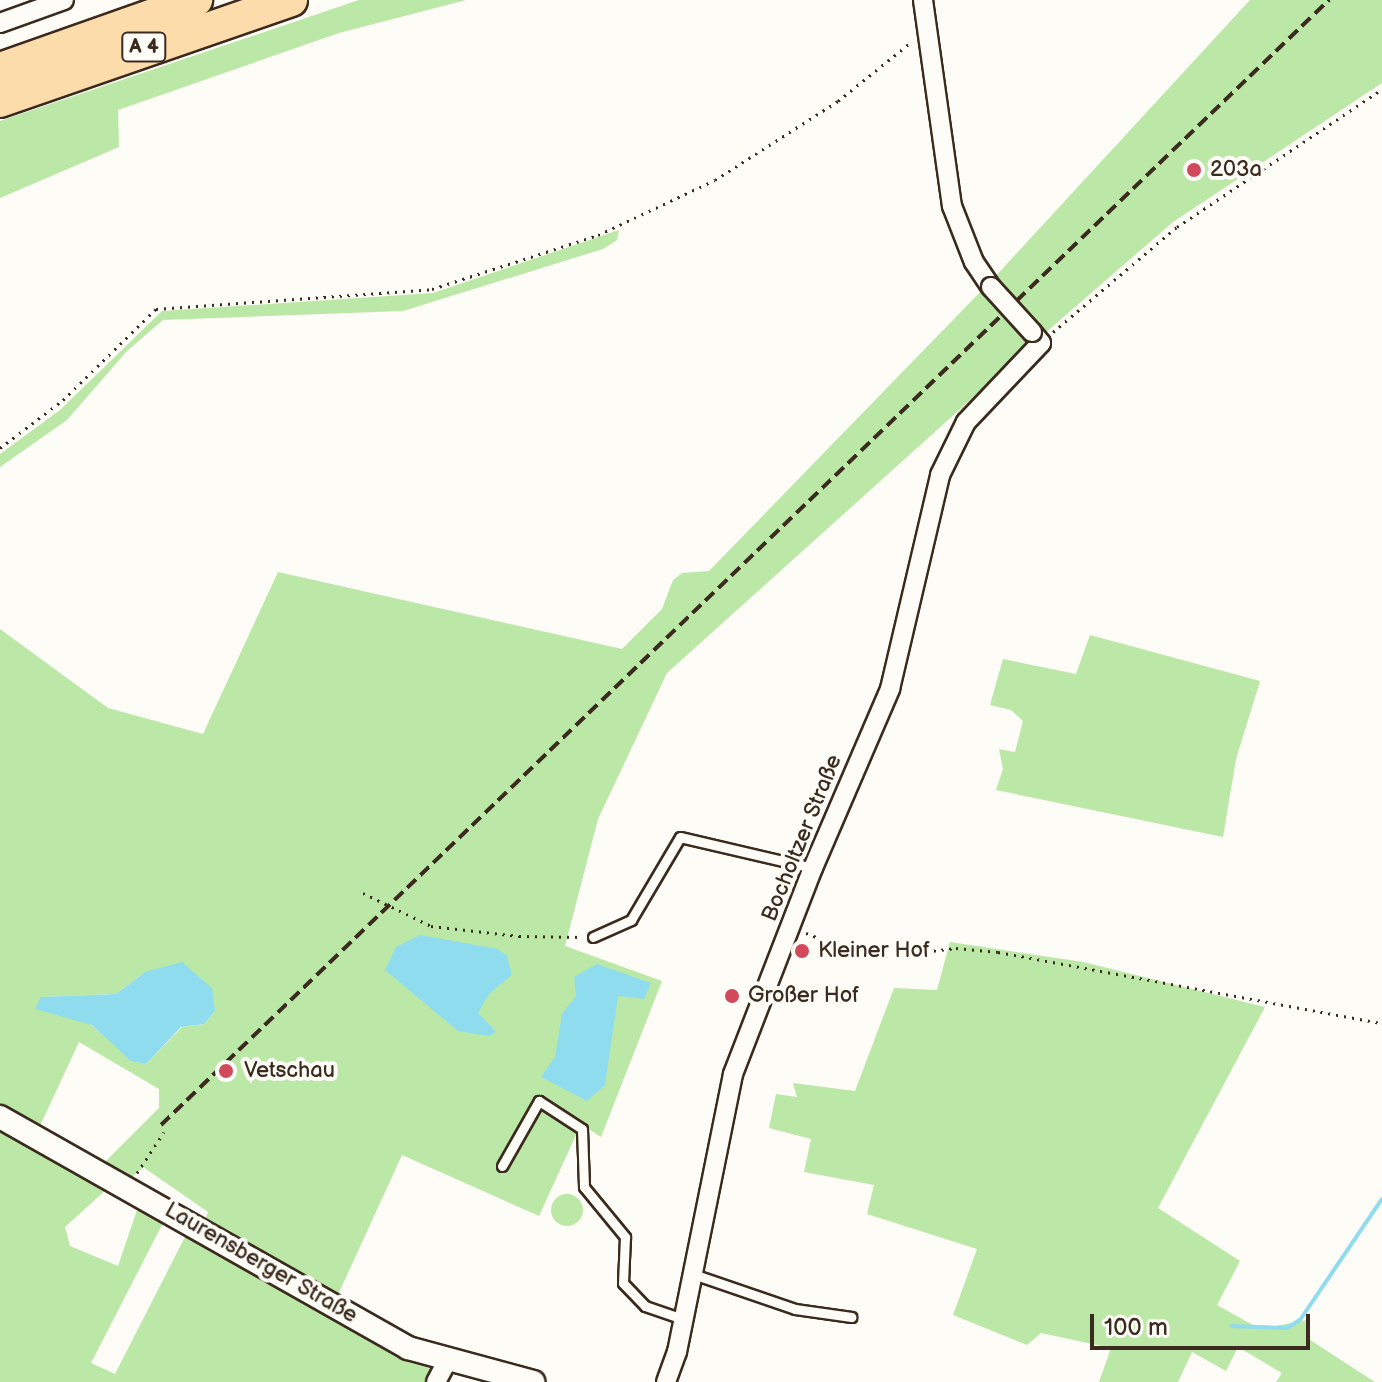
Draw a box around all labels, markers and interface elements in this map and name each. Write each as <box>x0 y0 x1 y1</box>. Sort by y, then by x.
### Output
road number: A 4 <box>120 31 168 63</box>
place label: 203a <box>1210 157 1262 183</box>
marker: 203a <box>1185 161 1203 179</box>
street label: Bocholtzer Straße <box>756 751 848 925</box>
place label: Kleiner Hof <box>818 938 930 964</box>
marker: Kleiner Hof <box>793 942 811 960</box>
place label: Großer Hof <box>748 983 859 1009</box>
marker: Großer Hof <box>723 987 741 1005</box>
place label: Vetschau <box>244 1058 335 1084</box>
marker: Vetschau <box>215 1060 237 1082</box>
street label: Laurensberger Straße <box>160 1197 362 1329</box>
scale bar <box>1094 1298 1314 1348</box>
text: 100 m <box>1104 1313 1168 1342</box>

